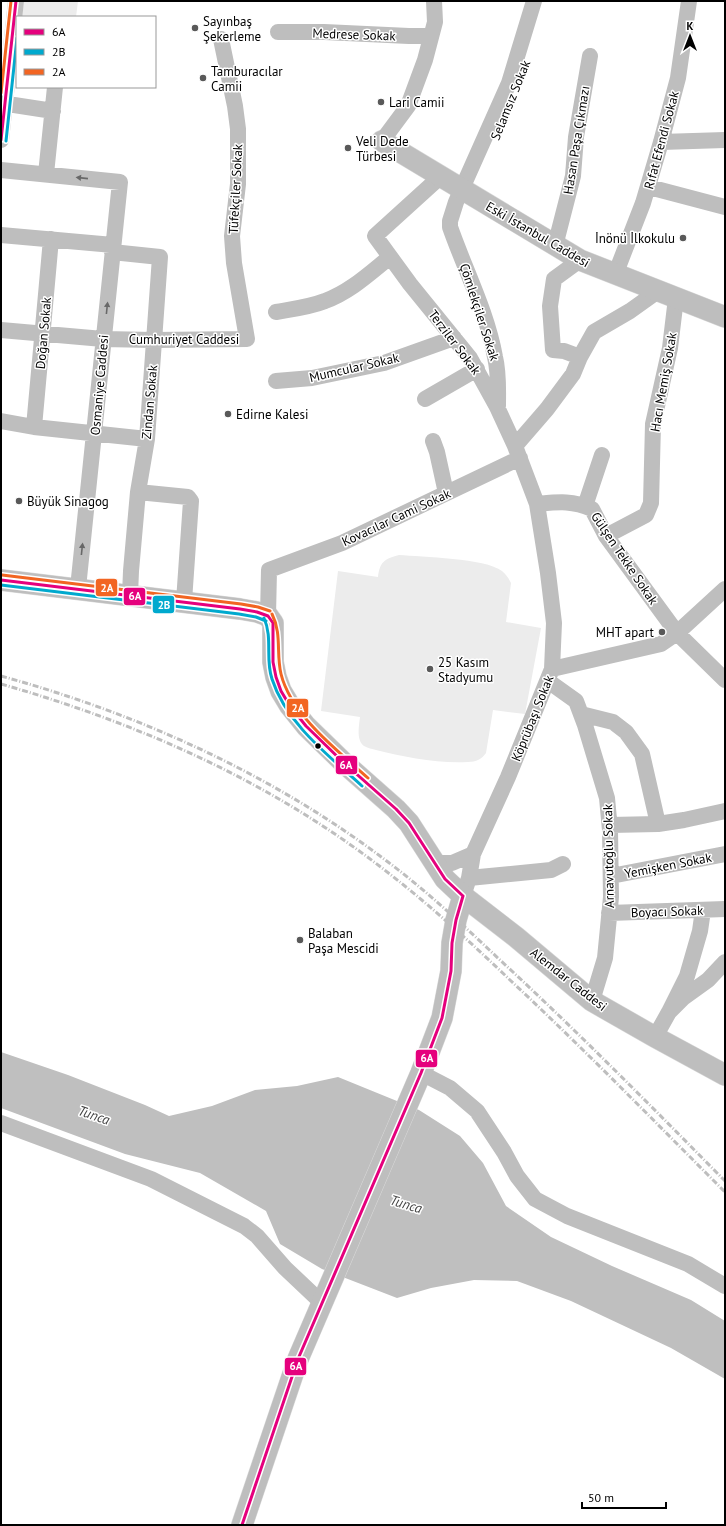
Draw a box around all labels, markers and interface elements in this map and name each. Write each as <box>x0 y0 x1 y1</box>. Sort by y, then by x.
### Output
place label: Sayınbaş Şekerleme <box>203 13 261 45</box>
legend <box>16 16 156 88</box>
north arrow <box>670 16 710 56</box>
text: K <box>687 19 694 33</box>
marker: Sayınbaş Şekerleme <box>190 23 200 33</box>
text: 6A <box>52 24 66 39</box>
street label: Medrese Sokak <box>312 25 397 44</box>
text: 2B <box>52 44 66 59</box>
street label: Selamsız Sokak <box>487 57 535 143</box>
place label: Tamburacılar Camii <box>211 63 283 95</box>
text: 2A <box>52 64 66 79</box>
marker: Tamburacılar Camii <box>198 73 208 83</box>
street label: Hasan Paşa Çıkmazı <box>560 85 593 196</box>
street label: Rıfat Efendi Sokak <box>640 88 683 191</box>
place label: Lari Camii <box>389 94 444 111</box>
marker: Lari Camii <box>376 97 386 107</box>
place label: Veli Dede Türbesi <box>355 133 409 165</box>
street label: Tüfekçiler Sokak <box>225 143 246 235</box>
marker: Veli Dede Türbesi <box>343 143 353 153</box>
one-way arrow <box>76 174 88 181</box>
street label: Eski İstanbul Caddesi <box>483 198 593 271</box>
place label: İnönü İlkokulu <box>595 230 675 247</box>
marker: İnönü İlkokulu <box>678 233 688 243</box>
street label: Çömlekçiler Sokak <box>456 261 504 364</box>
street label: Doğan Sokak <box>32 296 55 370</box>
one-way arrow <box>103 302 110 314</box>
street label: Terziler Sokak <box>425 306 485 379</box>
street label: Hacı Memiş Sokak <box>646 330 681 433</box>
street label: Cumhuriyet Caddesi <box>129 331 239 348</box>
street label: Osmaniye Caddesi <box>87 334 112 436</box>
street label: Mumcular Sokak <box>308 349 401 386</box>
street label: Zindan Sokak <box>138 363 161 440</box>
place label: Edirne Kalesi <box>236 406 308 423</box>
marker: Edirne Kalesi <box>223 409 233 419</box>
street label: Kovacılar Cami Sokak <box>339 484 454 550</box>
place label: Büyük Sinagog <box>27 493 109 510</box>
marker: Büyük Sinagog <box>14 496 24 506</box>
street label: Gülşen Tekke Sokak <box>587 509 662 609</box>
one-way arrow <box>79 543 85 555</box>
line badge: 2A <box>95 578 118 597</box>
text: 2A <box>101 581 114 595</box>
line badge: 6A <box>123 587 146 606</box>
text: 6A <box>129 589 142 603</box>
line badge: 2B <box>152 595 175 614</box>
text: 2B <box>158 598 171 612</box>
place label: MHT apart <box>596 624 655 641</box>
marker: MHT apart <box>657 627 667 637</box>
place label: 25 Kasım Stadyumu <box>438 654 493 686</box>
marker: 25 Kasım Stadyumu <box>425 664 435 674</box>
street label: Köprübaşı Sokak <box>507 672 558 764</box>
line badge: 2A <box>286 698 309 718</box>
text: 2A <box>292 701 305 715</box>
unlabelled marker <box>313 741 323 751</box>
line badge: 6A <box>335 755 358 775</box>
text: 6A <box>340 758 353 772</box>
street label: Arnavutoğlu Sokak <box>599 803 618 908</box>
street label: Yemişken Sokak <box>623 849 714 882</box>
street label: Boyacı Sokak <box>630 902 704 921</box>
place label: Balaban Paşa Mescidi <box>308 925 379 957</box>
marker: Balaban Paşa Mescidi <box>295 935 305 945</box>
street label: Alemdar Caddesi <box>527 944 611 1015</box>
line badge: 6A <box>415 1049 438 1068</box>
text: 6A <box>421 1051 434 1065</box>
water label: Tunca <box>76 1101 113 1129</box>
water label: Tunca <box>388 1191 424 1217</box>
line badge: 6A <box>284 1357 307 1376</box>
text: 6A <box>290 1359 303 1373</box>
scale bar <box>582 1484 666 1510</box>
text: 50 m <box>588 1490 614 1505</box>

